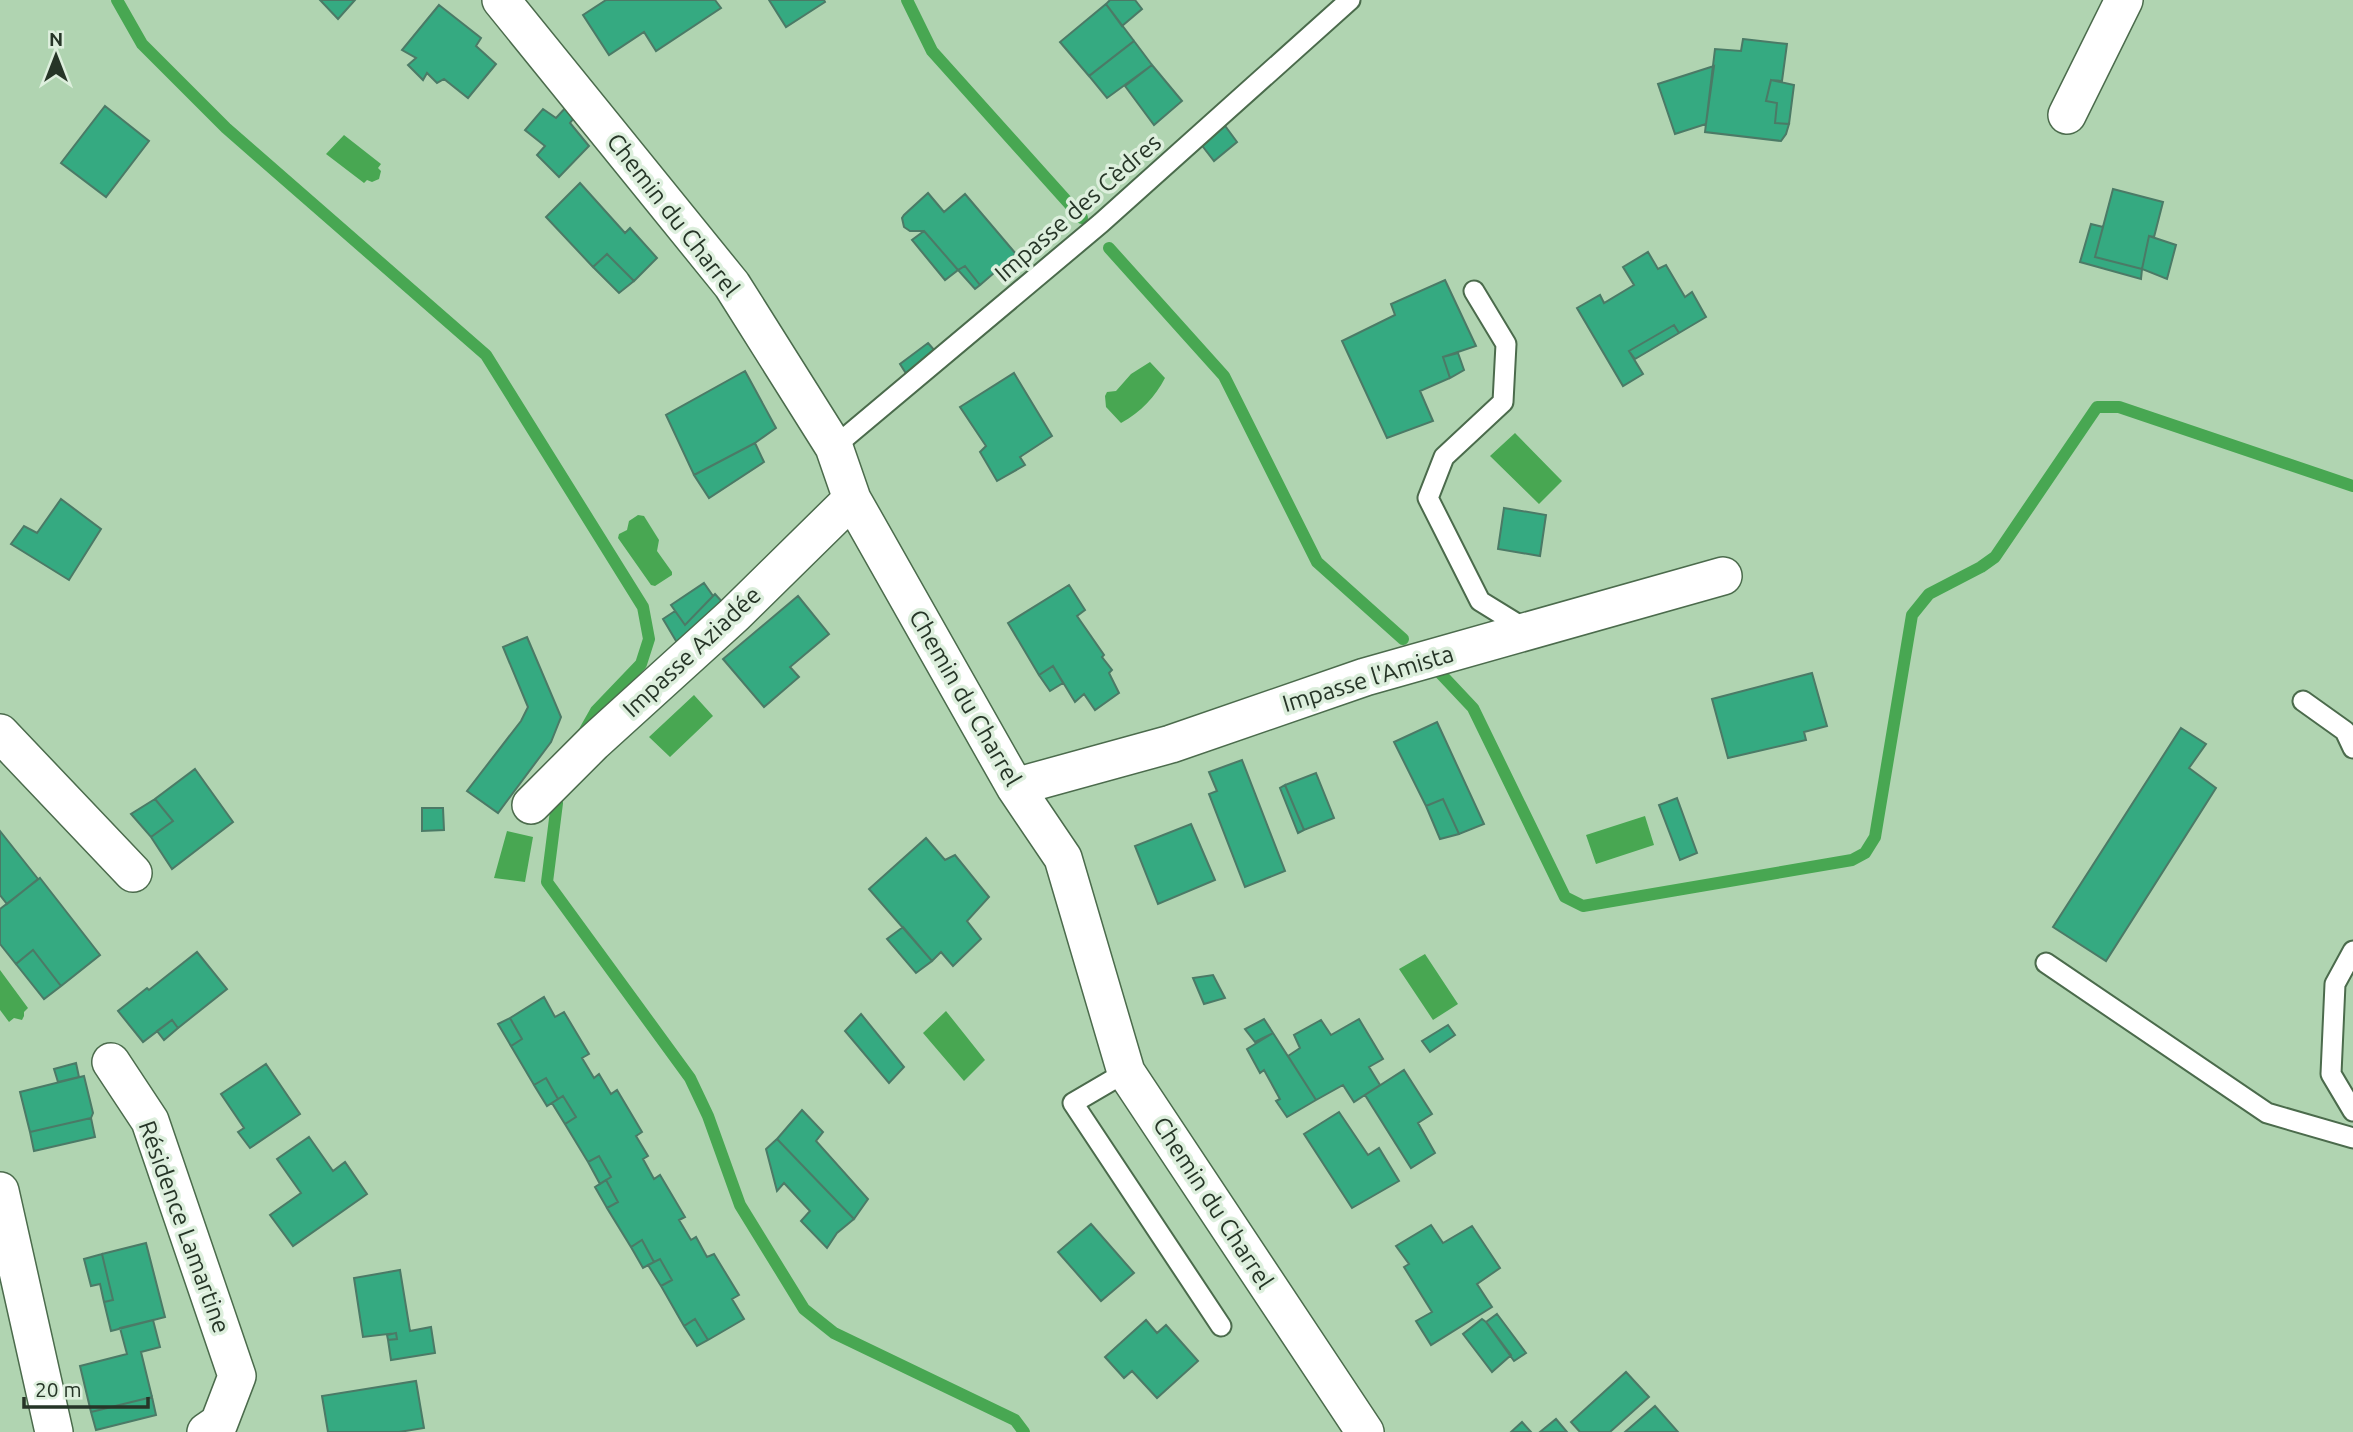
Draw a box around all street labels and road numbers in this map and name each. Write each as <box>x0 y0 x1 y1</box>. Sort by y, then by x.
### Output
street label: Chemin du Charrel <box>601 128 745 301</box>
street label: Impasse des Cèdres <box>989 128 1166 287</box>
street label: Impasse Aziadée <box>617 581 766 722</box>
street label: Chemin du Charrel <box>904 605 1027 791</box>
street label: Impasse l'Amista <box>1279 640 1457 717</box>
street label: Chemin du Charrel <box>1148 1112 1279 1294</box>
street label: Résidence Lamartine <box>133 1117 235 1337</box>

